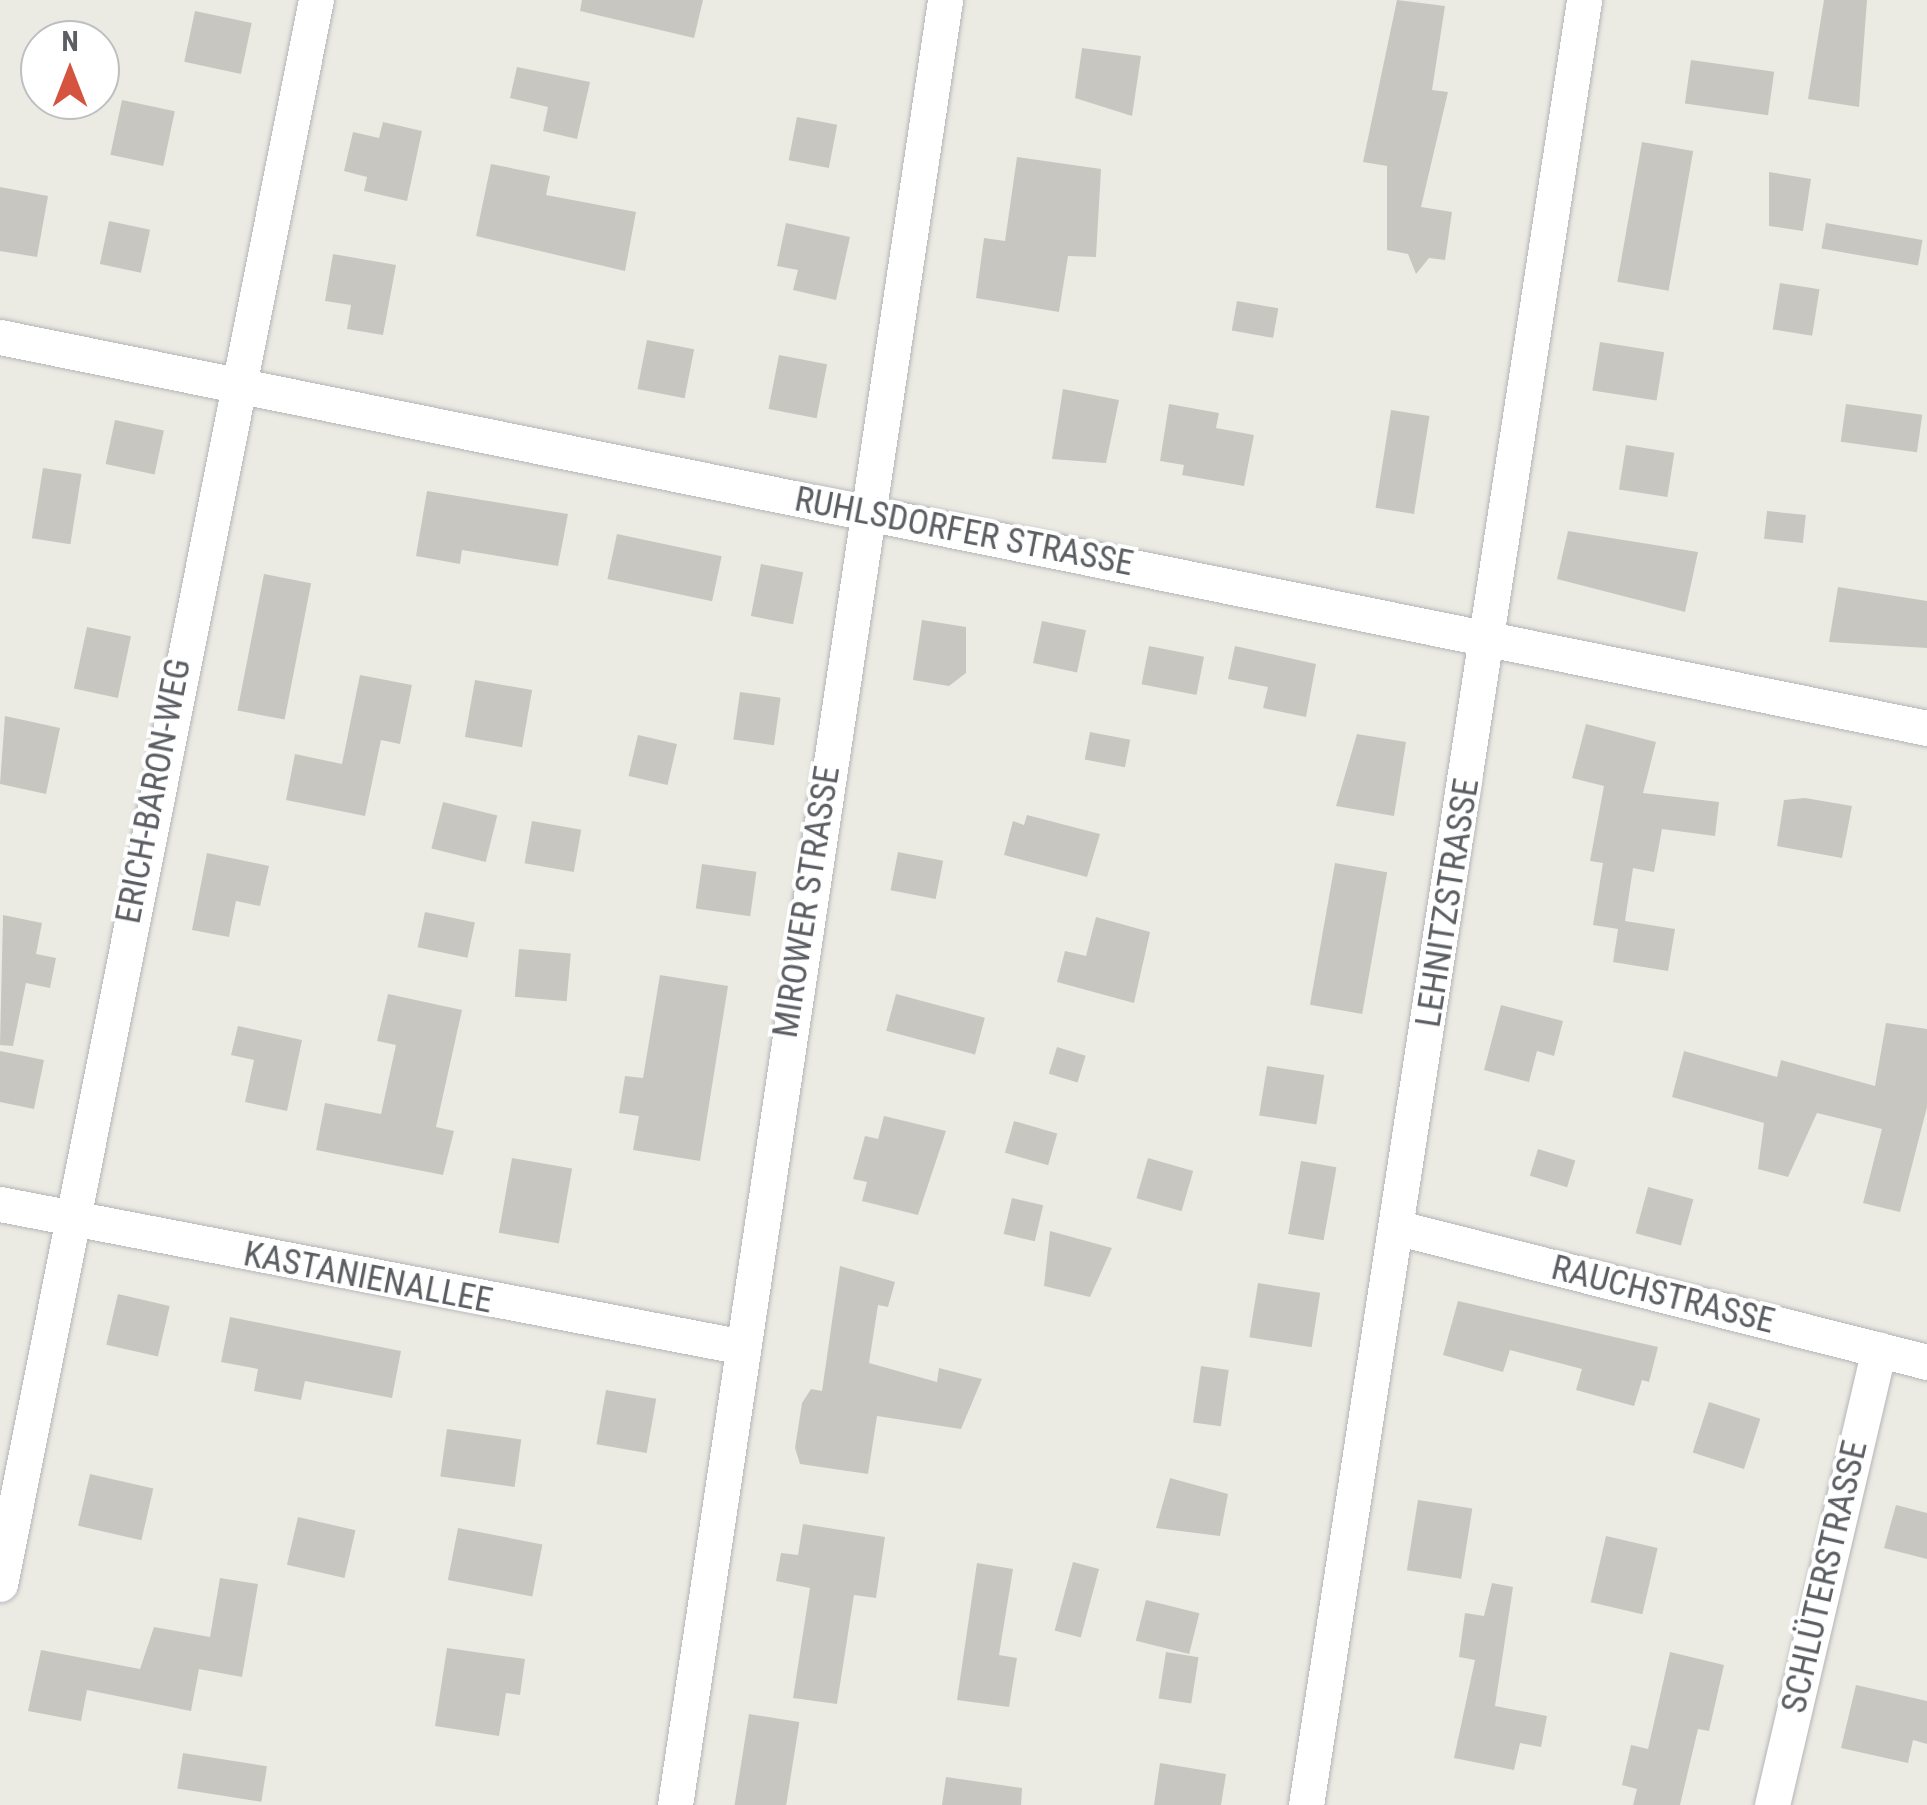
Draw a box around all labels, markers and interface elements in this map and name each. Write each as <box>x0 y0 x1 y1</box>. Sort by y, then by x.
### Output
north arrow <box>20 20 120 120</box>
text: N <box>61 25 79 58</box>
street label: RUHLSDORFER STRASSE <box>791 479 1137 585</box>
street label: ERICH-BARON-WEG <box>108 655 200 927</box>
street label: MIROWER STRASSE <box>765 763 849 1041</box>
street label: LEHNITZSTRASSE <box>1408 776 1488 1030</box>
street label: KASTANIENALLEE <box>240 1233 496 1323</box>
street label: RAUCHSTRASSE <box>1547 1247 1779 1343</box>
street label: SCHLÜTERSTRASSE <box>1773 1437 1877 1717</box>

